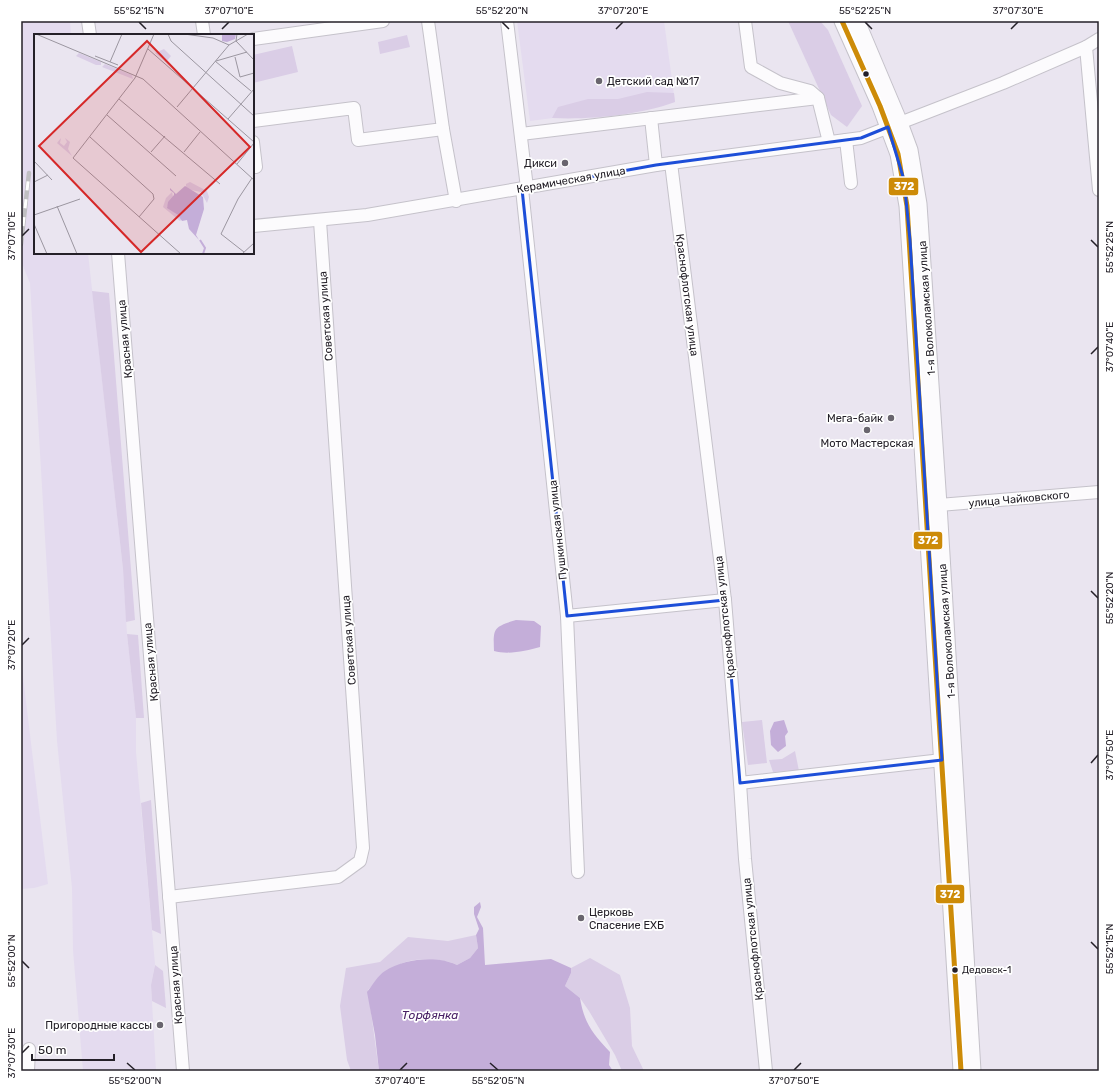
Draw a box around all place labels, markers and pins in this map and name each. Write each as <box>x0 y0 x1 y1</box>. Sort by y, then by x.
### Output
unlabelled marker <box>861 69 871 79</box>
place label: Детский сад №17 <box>607 75 700 88</box>
marker: Детский сад №17 <box>594 76 604 86</box>
place label: Дикси <box>524 157 557 170</box>
marker: Дикси <box>560 158 570 168</box>
place label: Мега-байк <box>827 412 883 425</box>
marker: Мега-байк <box>886 413 896 423</box>
marker: Мото Мастерская <box>862 425 872 435</box>
place label: Мото Мастерская <box>821 437 913 450</box>
place label: Церковь Спасение ЕХБ <box>589 906 664 932</box>
marker: Церковь Спасение ЕХБ <box>576 913 586 923</box>
place label: Дедовск-1 <box>962 964 1011 976</box>
marker: Дедовск-1 <box>950 965 960 975</box>
place label: Пригородные кассы <box>45 1019 152 1032</box>
marker: Пригородные кассы <box>155 1020 165 1030</box>

